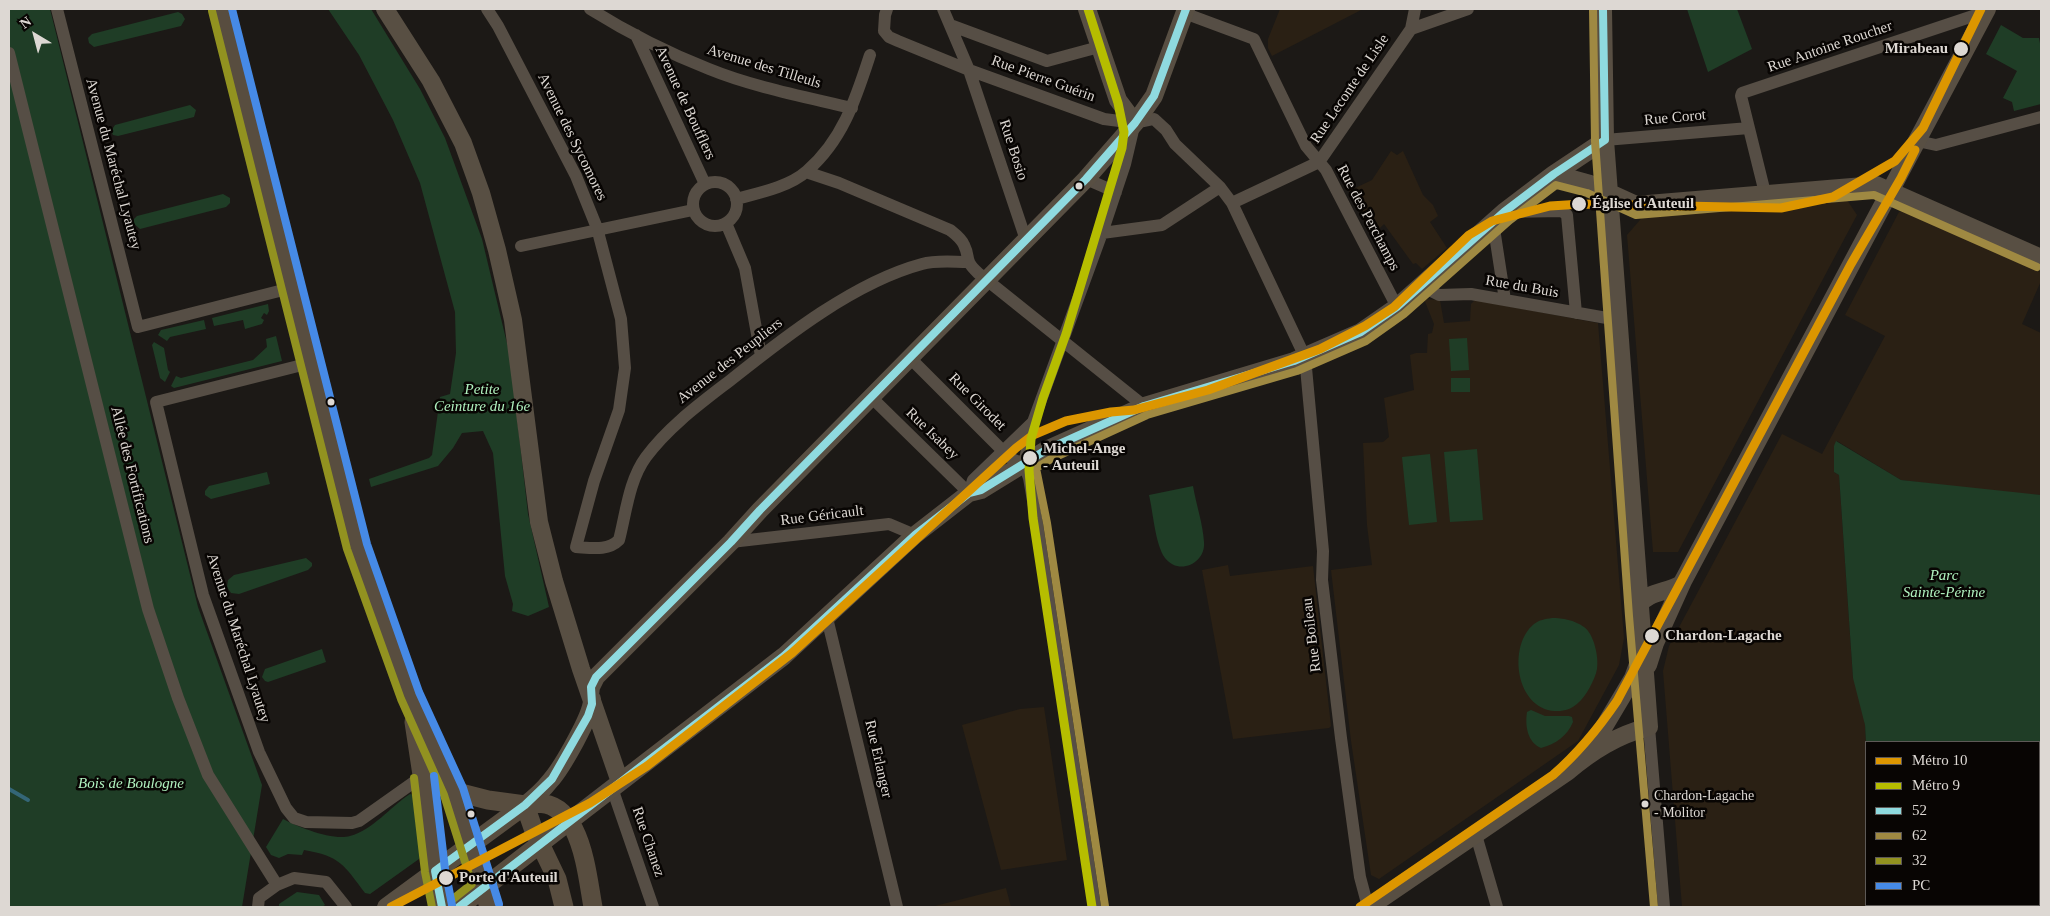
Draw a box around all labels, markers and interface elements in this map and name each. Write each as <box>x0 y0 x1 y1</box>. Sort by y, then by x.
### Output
north arrow <box>10 10 60 60</box>
text: N <box>17 14 34 32</box>
street label: Rue Antoine Roucher <box>1765 17 1895 77</box>
street label: Rue Leconte de Lisle <box>1307 31 1393 147</box>
place label: Mirabeau <box>1885 40 1948 58</box>
marker: Mirabeau <box>1952 40 1970 58</box>
street label: Avenue des Tilleuls <box>705 41 823 93</box>
street label: Avenue de Boufflers <box>651 43 719 163</box>
street label: Rue Pierre Guérin <box>989 52 1097 106</box>
street label: Avenue des Sycomores <box>533 70 611 204</box>
street label: Avenue du Maréchal Lyautey <box>81 76 145 252</box>
street label: Rue Corot <box>1643 106 1707 130</box>
street label: Rue Bosio <box>995 117 1031 183</box>
street label: Rue des Perchamps <box>1332 162 1404 274</box>
unlabelled marker <box>1074 181 1084 191</box>
marker: Église d'Auteuil <box>1570 195 1588 213</box>
place label: Église d'Auteuil <box>1592 195 1694 213</box>
street label: Rue du Buis <box>1484 272 1560 302</box>
street label: Avenue des Peupliers <box>674 314 786 408</box>
street label: Rue Girodet <box>945 370 1009 434</box>
park label: Petite Ceinture du 16e <box>434 381 530 416</box>
unlabelled marker <box>326 397 336 407</box>
street label: Rue Isabey <box>902 404 962 464</box>
street label: Allée des Fortifications <box>106 405 158 545</box>
place label: Michel-Ange - Auteuil <box>1043 440 1125 475</box>
marker: Michel-Ange - Auteuil <box>1021 449 1039 467</box>
street label: Rue Géricault <box>779 502 865 530</box>
street label: Avenue du Maréchal Lyautey <box>202 551 274 725</box>
park label: Parc Sainte-Périne <box>1903 567 1985 602</box>
street label: Rue Boileau <box>1299 597 1325 673</box>
marker: Chardon-Lagache <box>1643 627 1661 645</box>
place label: Chardon-Lagache <box>1665 627 1782 645</box>
street label: Rue Erlanger <box>860 718 896 800</box>
legend <box>1865 741 2040 906</box>
text: Métro 10 <box>1912 752 1967 768</box>
park label: Bois de Boulogne <box>78 775 184 793</box>
text: Métro 9 <box>1912 777 1960 793</box>
place label: Chardon-Lagache - Molitor <box>1654 788 1754 820</box>
marker: Chardon-Lagache - Molitor <box>1640 799 1650 809</box>
text: 52 <box>1912 802 1927 818</box>
street label: Rue Chanez <box>628 805 668 879</box>
unlabelled marker <box>466 809 476 819</box>
text: 62 <box>1912 827 1927 843</box>
text: 32 <box>1912 852 1927 868</box>
marker: Porte d'Auteuil <box>437 869 455 887</box>
place label: Porte d'Auteuil <box>459 869 558 887</box>
text: PC <box>1912 877 1930 893</box>

